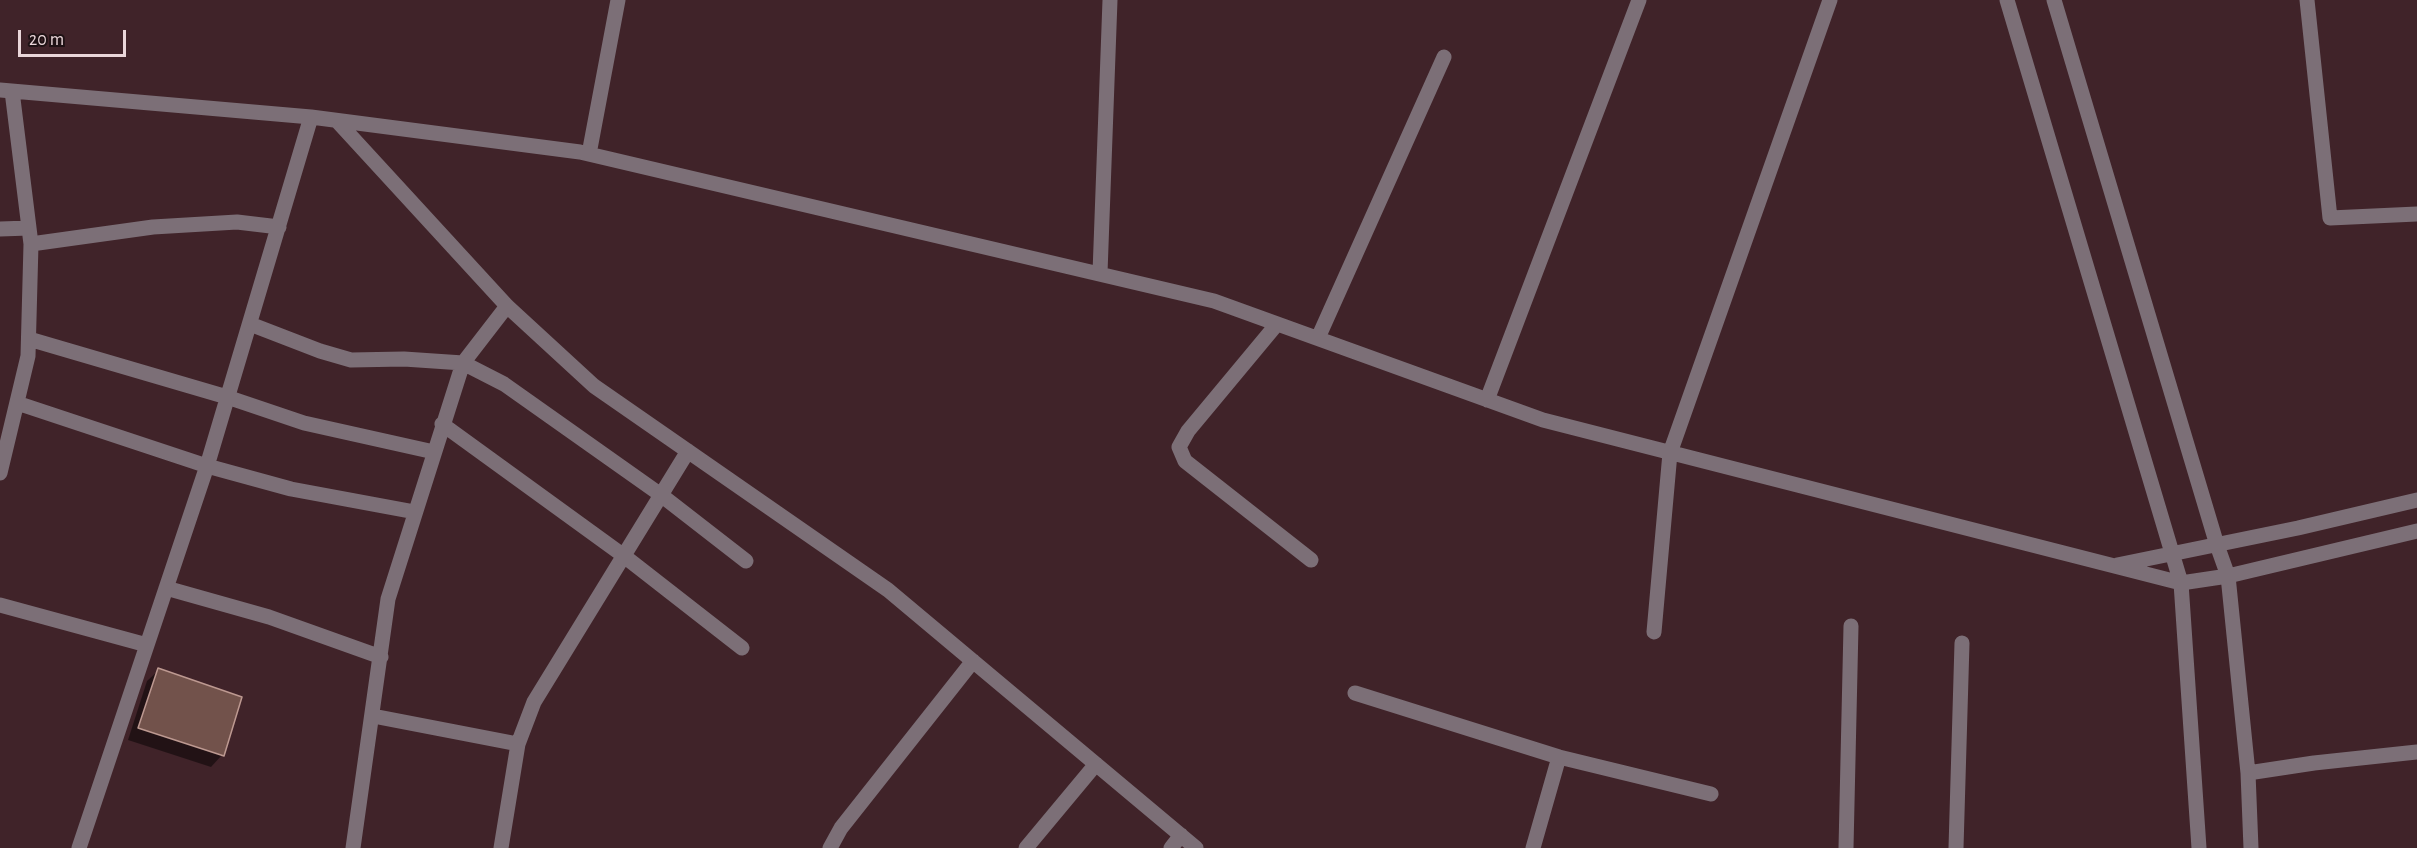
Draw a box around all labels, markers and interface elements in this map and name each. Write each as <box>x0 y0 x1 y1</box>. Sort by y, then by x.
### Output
scale bar <box>21 18 129 56</box>
text: 20 m <box>29 31 64 49</box>

